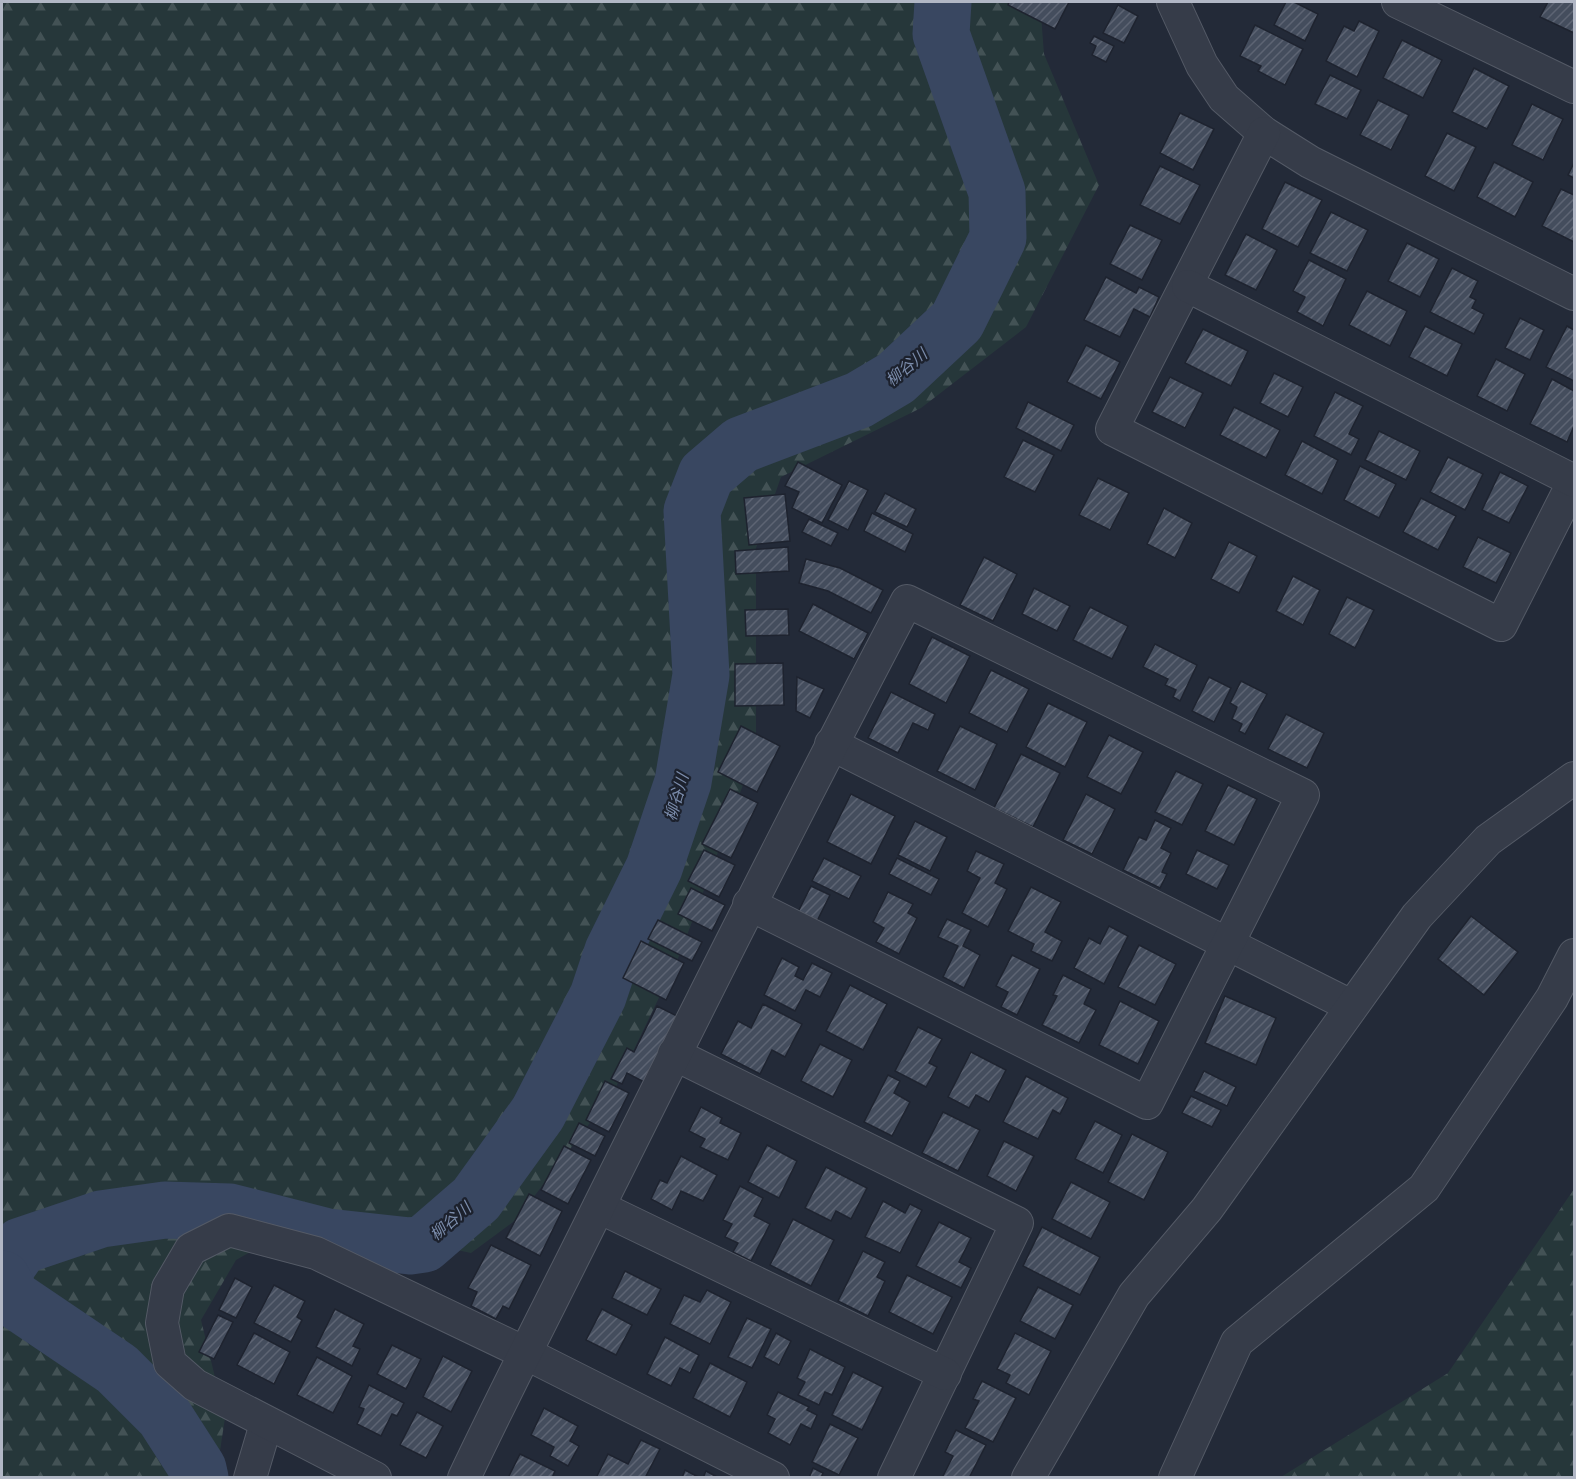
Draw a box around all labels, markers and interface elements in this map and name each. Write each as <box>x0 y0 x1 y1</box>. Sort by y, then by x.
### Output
water label: 柳谷川 <box>881 343 932 390</box>
water label: 柳谷川 <box>660 769 693 823</box>
water label: 柳谷川 <box>425 1196 476 1244</box>

